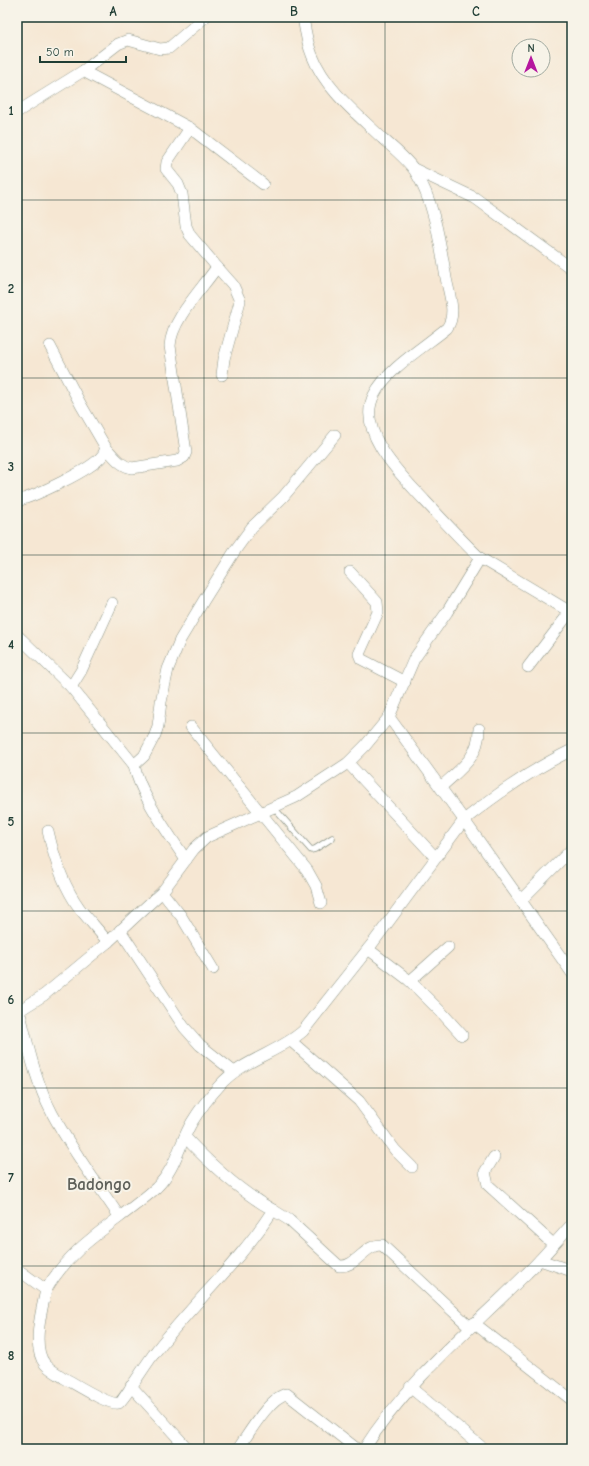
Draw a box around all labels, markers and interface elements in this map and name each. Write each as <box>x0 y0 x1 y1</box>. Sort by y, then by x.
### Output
text: A <box>109 4 117 19</box>
text: B <box>290 4 298 19</box>
text: C <box>472 4 480 19</box>
scale bar <box>40 38 126 64</box>
north arrow <box>511 38 551 78</box>
text: N <box>527 42 535 55</box>
text: 50 m <box>46 45 74 59</box>
text: 1 <box>8 103 14 118</box>
text: 2 <box>8 281 14 296</box>
text: 3 <box>8 459 14 474</box>
text: 4 <box>8 637 14 652</box>
text: 5 <box>8 814 15 829</box>
text: 6 <box>8 992 15 1007</box>
text: 7 <box>8 1170 14 1185</box>
district label: Badongo <box>67 1175 131 1194</box>
text: 8 <box>8 1348 14 1363</box>

